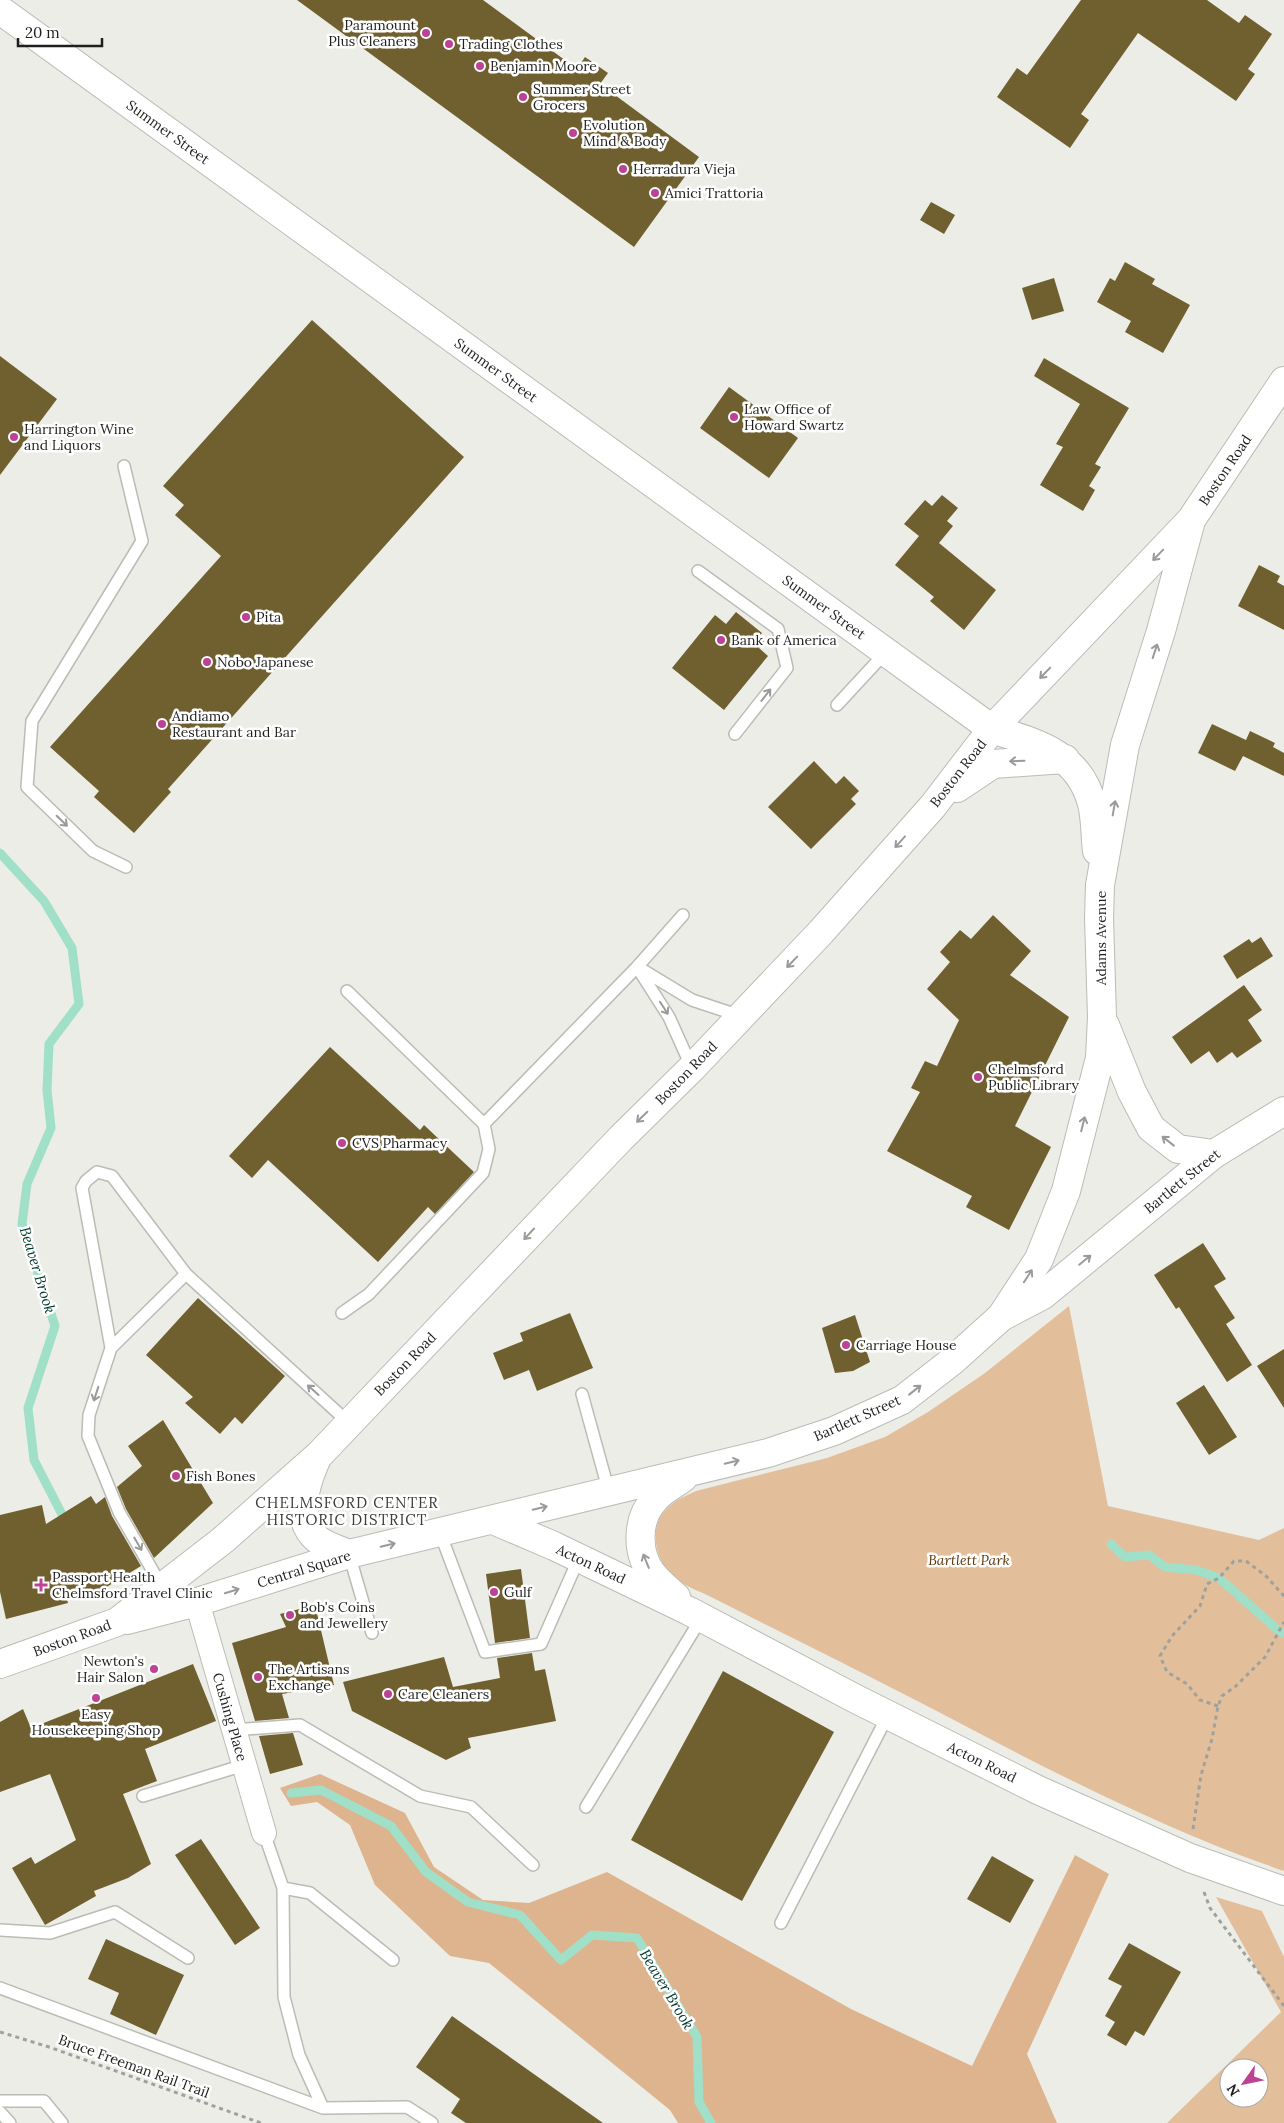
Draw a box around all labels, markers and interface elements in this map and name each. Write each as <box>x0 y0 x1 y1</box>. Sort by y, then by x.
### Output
scale bar <box>18 15 101 47</box>
place label: Paramount Plus Cleaners <box>328 16 417 50</box>
text: 20 m <box>25 23 60 42</box>
marker: Paramount Plus Cleaners <box>420 27 432 39</box>
place label: Trading Clothes <box>459 35 563 53</box>
marker: Trading Clothes <box>443 38 455 50</box>
place label: Benjamin Moore <box>490 57 597 75</box>
marker: Benjamin Moore <box>474 60 486 72</box>
place label: Summer Street Grocers <box>533 80 632 114</box>
marker: Summer Street Grocers <box>517 91 529 103</box>
street label: Summer Street <box>123 96 214 169</box>
place label: Evolution Mind & Body <box>583 116 667 150</box>
marker: Evolution Mind & Body <box>567 127 579 139</box>
place label: Herradura Vieja <box>633 160 735 178</box>
marker: Herradura Vieja <box>617 163 629 175</box>
place label: Amici Trattoria <box>664 184 764 202</box>
marker: Amici Trattoria <box>649 187 661 199</box>
street label: Summer Street <box>451 334 542 407</box>
place label: Law Office of Howard Swartz <box>744 400 844 434</box>
marker: Law Office of Howard Swartz <box>728 411 740 423</box>
place label: Harrington Wine and Liquors <box>24 420 134 454</box>
marker: Harrington Wine and Liquors <box>8 431 20 443</box>
street label: Boston Road <box>1195 431 1255 509</box>
one-way arrow <box>1152 549 1164 561</box>
street label: Summer Street <box>779 571 870 644</box>
place label: Pita <box>256 608 281 626</box>
marker: Pita <box>240 611 252 623</box>
place label: Bank of America <box>731 631 837 649</box>
marker: Bank of America <box>715 634 727 646</box>
one-way arrow <box>1151 643 1161 659</box>
place label: Nobo Japanese <box>217 653 314 671</box>
marker: Nobo Japanese <box>201 656 213 668</box>
one-way arrow <box>1039 667 1051 679</box>
one-way arrow <box>760 689 771 702</box>
place label: Andiamo Restaurant and Bar <box>171 707 296 741</box>
marker: Andiamo Restaurant and Bar <box>156 718 168 730</box>
street label: Boston Road <box>926 735 990 811</box>
one-way arrow <box>1009 757 1025 766</box>
one-way arrow <box>1110 800 1120 816</box>
one-way arrow <box>56 814 68 826</box>
one-way arrow <box>895 835 906 848</box>
street label: Adams Avenue <box>1092 890 1110 986</box>
one-way arrow <box>786 956 798 969</box>
one-way arrow <box>658 1001 669 1015</box>
street label: Boston Road <box>651 1037 721 1109</box>
place label: Chelmsford Public Library <box>988 1060 1080 1094</box>
marker: Chelmsford Public Library <box>972 1071 984 1083</box>
one-way arrow <box>636 1111 649 1123</box>
one-way arrow <box>1079 1117 1088 1133</box>
place label: CVS Pharmacy <box>352 1134 448 1152</box>
one-way arrow <box>1162 1136 1175 1147</box>
marker: CVS Pharmacy <box>336 1137 348 1149</box>
street label: Bartlett Street <box>1140 1144 1224 1217</box>
water label: Beaver Brook <box>16 1224 60 1316</box>
one-way arrow <box>523 1227 535 1240</box>
one-way arrow <box>1078 1255 1091 1266</box>
one-way arrow <box>1023 1269 1033 1283</box>
street label: Boston Road <box>370 1328 440 1400</box>
place label: Carriage House <box>856 1336 957 1354</box>
marker: Carriage House <box>840 1339 852 1351</box>
one-way arrow <box>306 1384 319 1396</box>
one-way arrow <box>908 1385 922 1395</box>
one-way arrow <box>91 1386 100 1402</box>
street label: Bartlett Street <box>811 1391 904 1445</box>
one-way arrow <box>723 1457 739 1466</box>
place label: Fish Bones <box>186 1467 256 1485</box>
marker: Fish Bones <box>170 1470 182 1482</box>
district label: CHELMSFORD CENTER HISTORIC DISTRICT <box>255 1493 439 1529</box>
one-way arrow <box>532 1503 548 1513</box>
one-way arrow <box>133 1537 143 1552</box>
one-way arrow <box>379 1540 395 1549</box>
street label: Acton Road <box>553 1540 629 1588</box>
street label: Central Square <box>255 1546 353 1592</box>
park label: Bartlett Park <box>928 1551 1010 1569</box>
one-way arrow <box>641 1554 651 1569</box>
place label: Passport Health Chelmsford Travel Clinic <box>52 1568 213 1602</box>
marker: Passport Health Chelmsford Travel Clinic <box>34 1578 48 1592</box>
place label: Gulf <box>504 1583 533 1601</box>
one-way arrow <box>223 1586 239 1596</box>
marker: Gulf <box>488 1586 500 1598</box>
place label: Bob's Coins and Jewellery <box>300 1598 388 1632</box>
marker: Bob's Coins and Jewellery <box>284 1609 296 1621</box>
street label: Boston Road <box>31 1616 113 1660</box>
place label: Newton's Hair Salon <box>77 1652 144 1686</box>
place label: The Artisans Exchange <box>268 1660 350 1694</box>
marker: Newton's Hair Salon <box>148 1663 160 1675</box>
street label: Cushing Place <box>209 1671 251 1764</box>
marker: The Artisans Exchange <box>252 1671 264 1683</box>
place label: Care Cleaners <box>398 1685 489 1703</box>
marker: Care Cleaners <box>382 1688 394 1700</box>
marker: Easy Housekeeping Shop <box>90 1692 102 1704</box>
place label: Easy Housekeeping Shop <box>32 1705 160 1739</box>
street label: Acton Road <box>944 1737 1019 1786</box>
water label: Beaver Brook <box>636 1946 698 2033</box>
street label: Bruce Freeman Rail Trail <box>56 2030 212 2102</box>
north arrow <box>1219 2058 1269 2108</box>
text: N <box>1223 2080 1244 2100</box>

